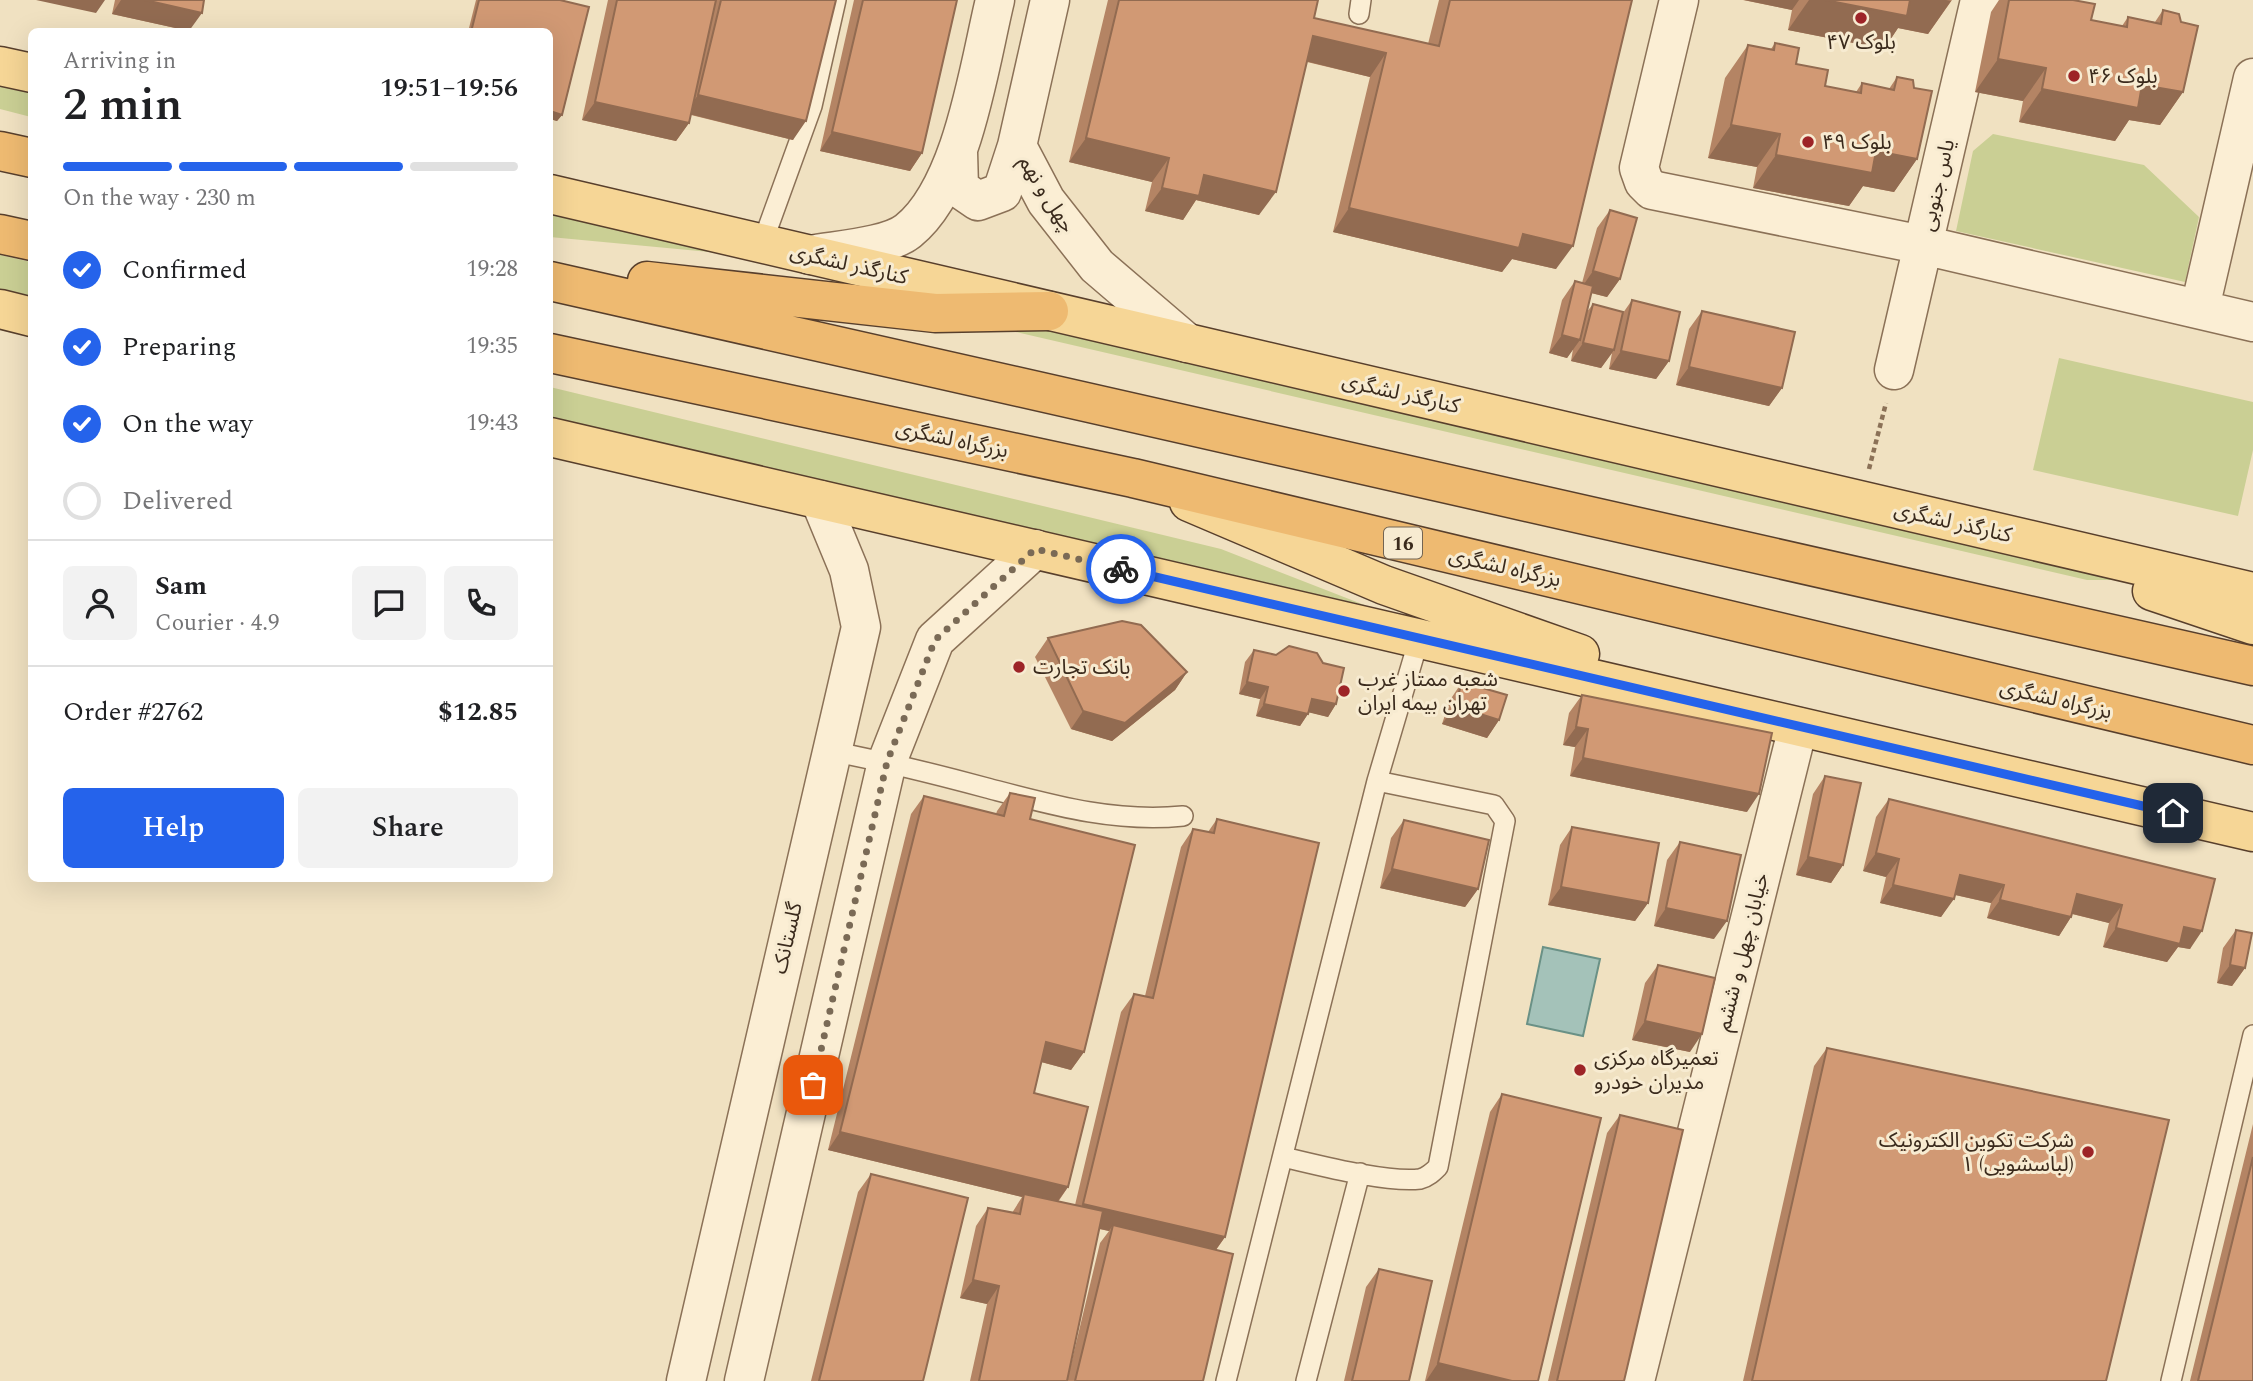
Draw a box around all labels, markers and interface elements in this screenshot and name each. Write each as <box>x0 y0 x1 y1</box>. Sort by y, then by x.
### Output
marker: بلوک ۴۷ <box>1853 10 1869 26</box>
place label: بلوک ۴۷ <box>1826 27 1896 59</box>
text: Arriving in <box>63 44 176 79</box>
place label: بلوک ۴۶ <box>2088 61 2158 93</box>
text: 19:51–19:56 <box>380 68 518 108</box>
marker: بلوک ۴۶ <box>2066 68 2082 84</box>
text: 2 min <box>63 70 182 140</box>
place label: بلوک ۴۹ <box>1822 127 1892 159</box>
marker: بلوک ۴۹ <box>1800 134 1816 150</box>
street label: یاس جنوبی <box>1912 136 1964 234</box>
street label: چهل و نهم <box>1010 149 1083 240</box>
text: On the way · 230 m <box>63 181 256 216</box>
street label: کنارگذر لشگری <box>787 236 911 294</box>
text: Confirmed <box>122 250 247 290</box>
icon: check <box>63 251 101 289</box>
text: 19:28 <box>466 252 518 287</box>
text: Preparing <box>122 327 236 367</box>
icon: check <box>63 328 101 366</box>
text: 19:35 <box>466 329 518 364</box>
street label: کنارگذر لشگری <box>1339 365 1463 423</box>
text: On the way <box>122 404 253 444</box>
icon: check <box>63 405 101 443</box>
text: 19:43 <box>466 406 518 441</box>
street label: بزرگراه لشگری <box>893 412 1011 468</box>
text: Delivered <box>122 481 233 521</box>
street label: کنارگذر لشگری <box>1891 494 2015 552</box>
road number: 16 <box>1384 528 1422 558</box>
courier <box>1086 534 1156 604</box>
street label: بزرگراه لشگری <box>1445 540 1564 596</box>
icon: bike <box>1102 550 1140 588</box>
button: person <box>63 566 137 640</box>
text: Sam <box>155 566 207 606</box>
button: chat <box>352 566 426 640</box>
button: phone <box>444 566 518 640</box>
text: Courier · 4.9 <box>155 606 280 641</box>
place label: بانک تجارت <box>1033 652 1130 684</box>
marker: بانک تجارت <box>1011 659 1027 675</box>
place label: شعبه ممتاز غرب تهران بیمه ایران <box>1358 664 1498 720</box>
street label: بزرگراه لشگری <box>1996 672 2115 728</box>
marker: شعبه ممتاز غرب تهران بیمه ایران <box>1336 683 1352 699</box>
text: Order #2762 <box>63 692 203 732</box>
text: $12.85 <box>438 692 518 732</box>
pin <box>2143 783 2203 843</box>
button: Help <box>63 788 284 868</box>
button: Share <box>298 788 518 868</box>
icon: home <box>2154 794 2192 832</box>
street label: خیابان چهل و ششم <box>1708 870 1778 1035</box>
street label: گلستانک <box>764 899 812 977</box>
place label: تعمیرگاه مرکزی مدیران خودرو <box>1594 1043 1719 1099</box>
pin <box>783 1055 843 1115</box>
marker: تعمیرگاه مرکزی مدیران خودرو <box>1572 1062 1588 1078</box>
icon: bag <box>794 1066 832 1104</box>
place label: شرکت تکوین الکترونیک ۱ (لباسشویی) <box>1879 1125 2074 1181</box>
marker: شرکت تکوین الکترونیک ۱ (لباسشویی) <box>2080 1144 2096 1160</box>

